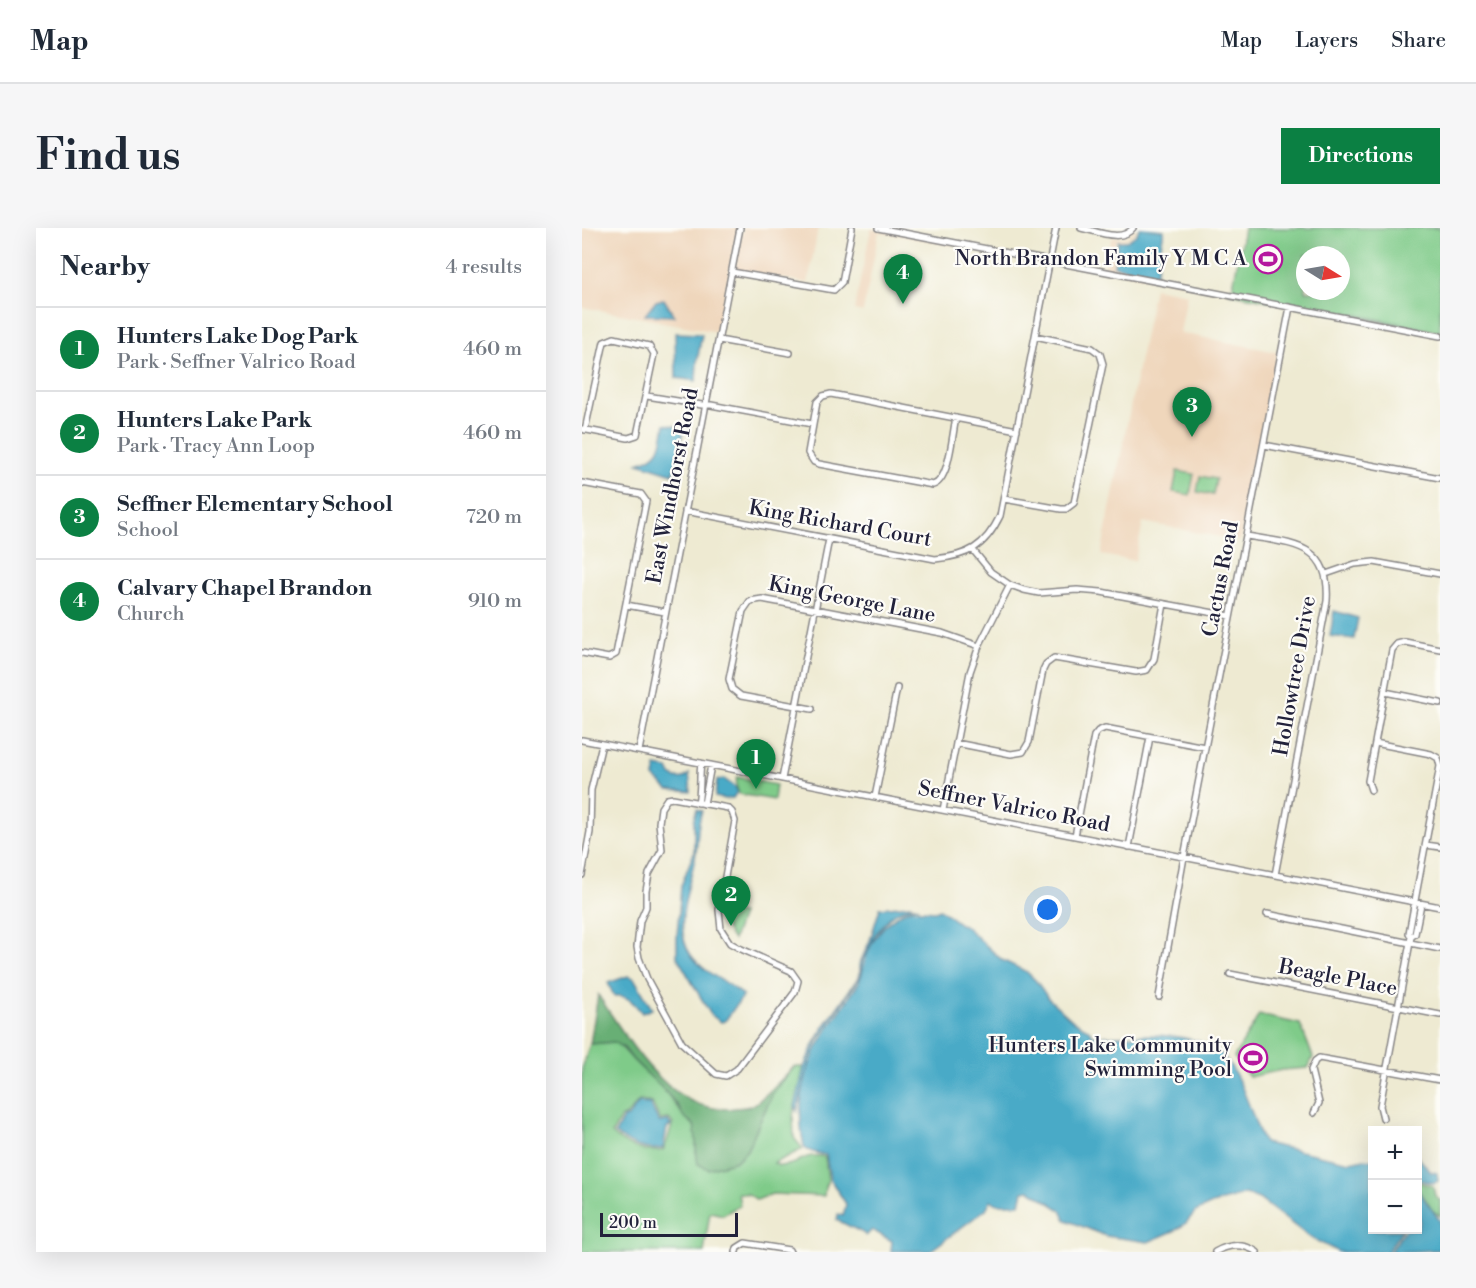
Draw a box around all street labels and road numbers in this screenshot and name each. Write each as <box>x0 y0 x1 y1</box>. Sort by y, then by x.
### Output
street label: East Windhorst Road <box>641 386 705 586</box>
street label: King Richard Court <box>746 495 934 553</box>
street label: Cactus Road <box>1197 519 1245 639</box>
street label: King George Lane <box>766 571 938 629</box>
street label: Hollowtree Drive <box>1268 594 1322 758</box>
street label: Seffner Valrico Road <box>916 776 1112 838</box>
street label: Beagle Place <box>1275 954 1400 1002</box>

